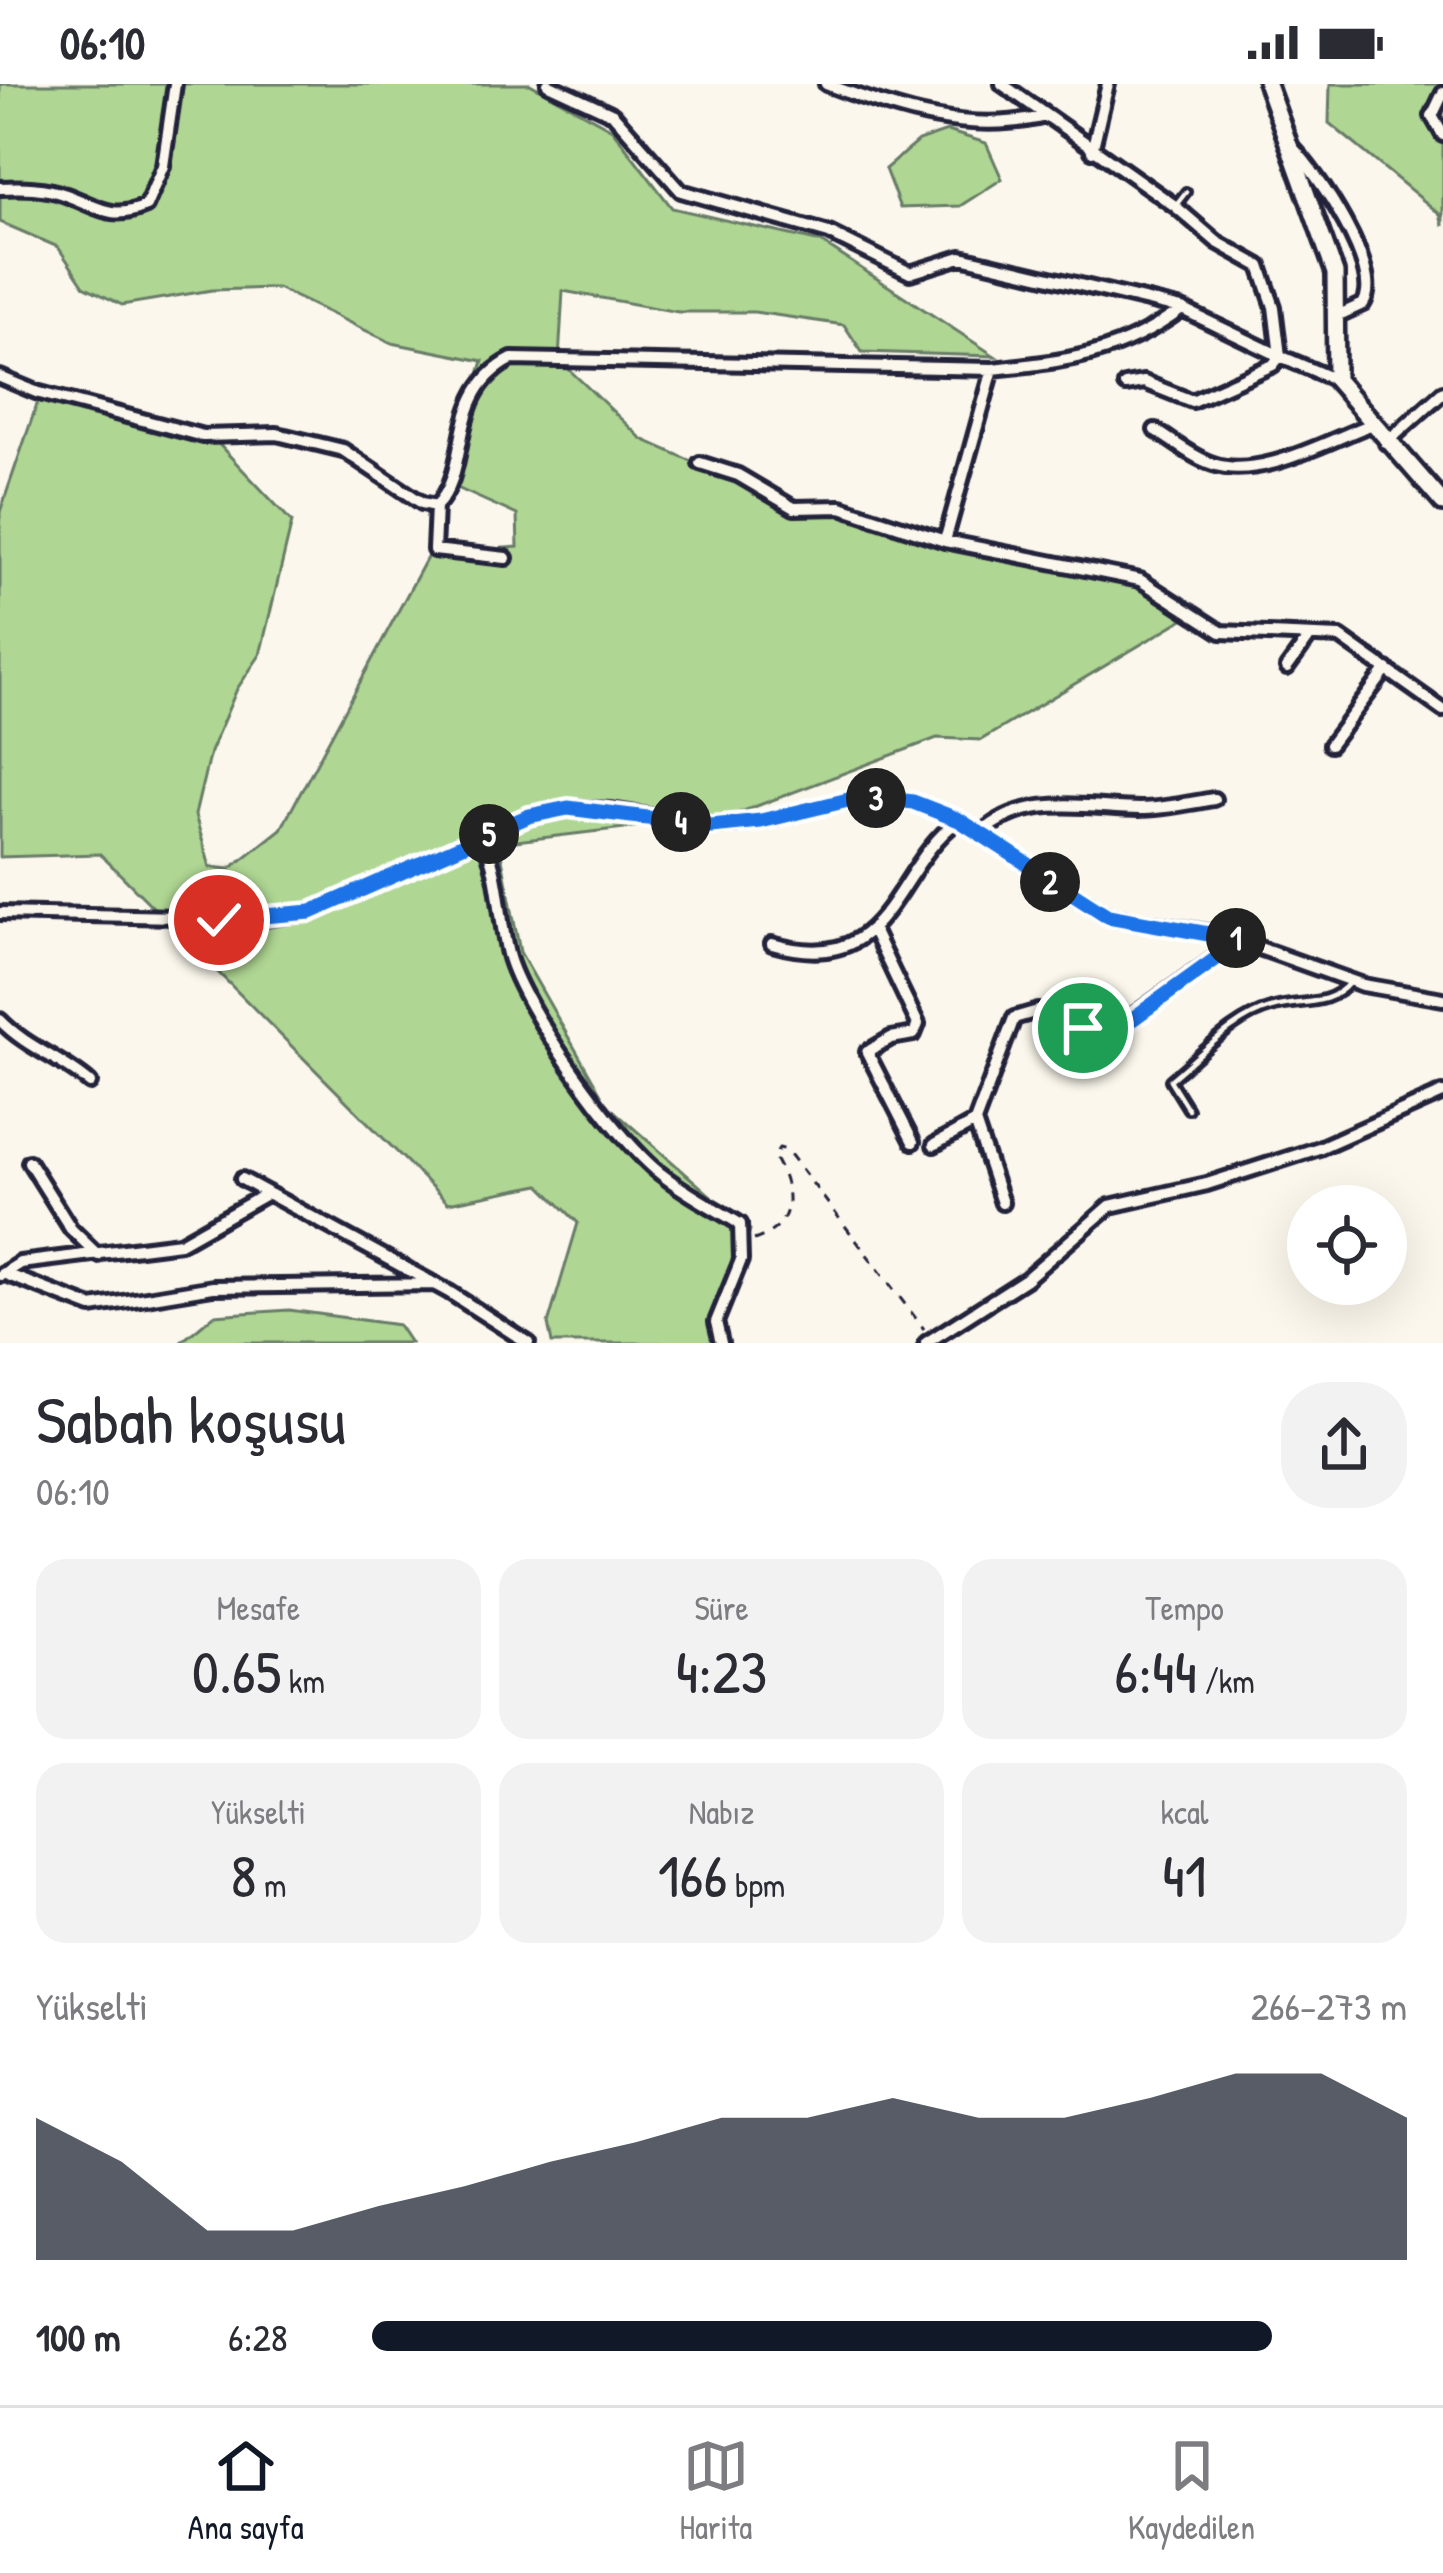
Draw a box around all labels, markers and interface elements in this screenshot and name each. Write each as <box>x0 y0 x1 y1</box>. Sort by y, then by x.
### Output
text: 06:10 <box>60 12 145 73</box>
pin: 3 <box>846 768 906 828</box>
text: 3 <box>869 776 883 820</box>
pin: 4 <box>651 792 711 852</box>
text: 4 <box>675 800 687 844</box>
pin: 5 <box>459 804 519 864</box>
text: 5 <box>482 812 496 856</box>
pin: 2 <box>1020 852 1080 912</box>
text: 2 <box>1042 860 1058 904</box>
pin <box>168 869 270 971</box>
icon: check <box>186 887 252 953</box>
pin: 1 <box>1206 908 1266 968</box>
text: 1 <box>1230 916 1242 960</box>
pin <box>1032 977 1134 1079</box>
icon: arrive <box>1050 995 1116 1061</box>
map controls <box>1287 1185 1407 1305</box>
button: locate <box>1287 1185 1407 1305</box>
text: Sabah koşusu <box>36 1374 346 1464</box>
button: share <box>1281 1382 1407 1508</box>
text: 06:10 <box>36 1464 110 1517</box>
text: Mesafe <box>217 1586 300 1630</box>
text: Süre <box>694 1586 749 1630</box>
text: Tempo <box>1145 1586 1224 1630</box>
text: 0.65 <box>192 1630 281 1712</box>
text: 4:23 <box>676 1630 767 1712</box>
text: 6:44 <box>1114 1630 1197 1712</box>
text: km <box>281 1659 325 1703</box>
text: /km <box>1197 1659 1255 1703</box>
text: Yükselti <box>211 1790 306 1834</box>
text: Nabız <box>689 1790 754 1834</box>
text: kcal <box>1160 1790 1209 1834</box>
text: 8 <box>230 1834 256 1916</box>
text: 166 <box>658 1834 727 1916</box>
text: 41 <box>1162 1834 1207 1916</box>
text: m <box>256 1863 287 1907</box>
text: bpm <box>727 1863 785 1907</box>
text: Yükselti <box>36 1979 148 2032</box>
text: 266–273 m <box>1251 1979 1407 2032</box>
text: 100 m <box>36 2310 121 2363</box>
text: 6:28 <box>228 2310 288 2363</box>
tab: Ana sayfa <box>188 2433 304 2549</box>
tab: Harita <box>679 2433 752 2549</box>
tab: Kaydedilen <box>1128 2433 1255 2549</box>

